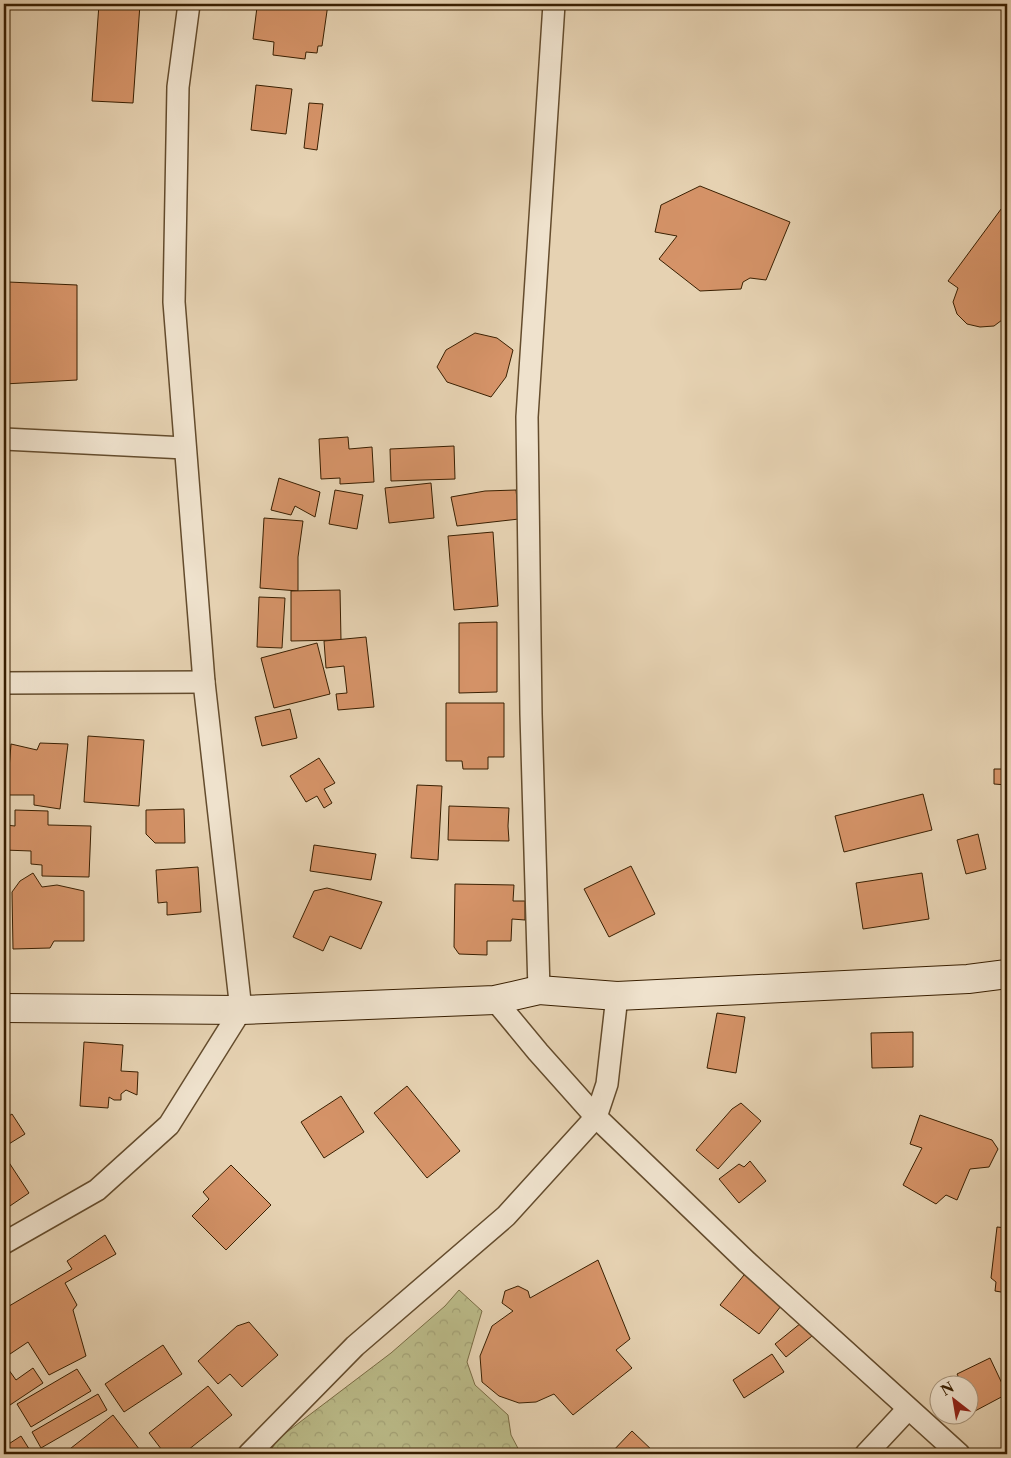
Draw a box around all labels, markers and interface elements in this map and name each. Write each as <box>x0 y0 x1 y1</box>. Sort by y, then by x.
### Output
north arrow <box>928 1376 978 1426</box>
text: N <box>937 1378 957 1400</box>

